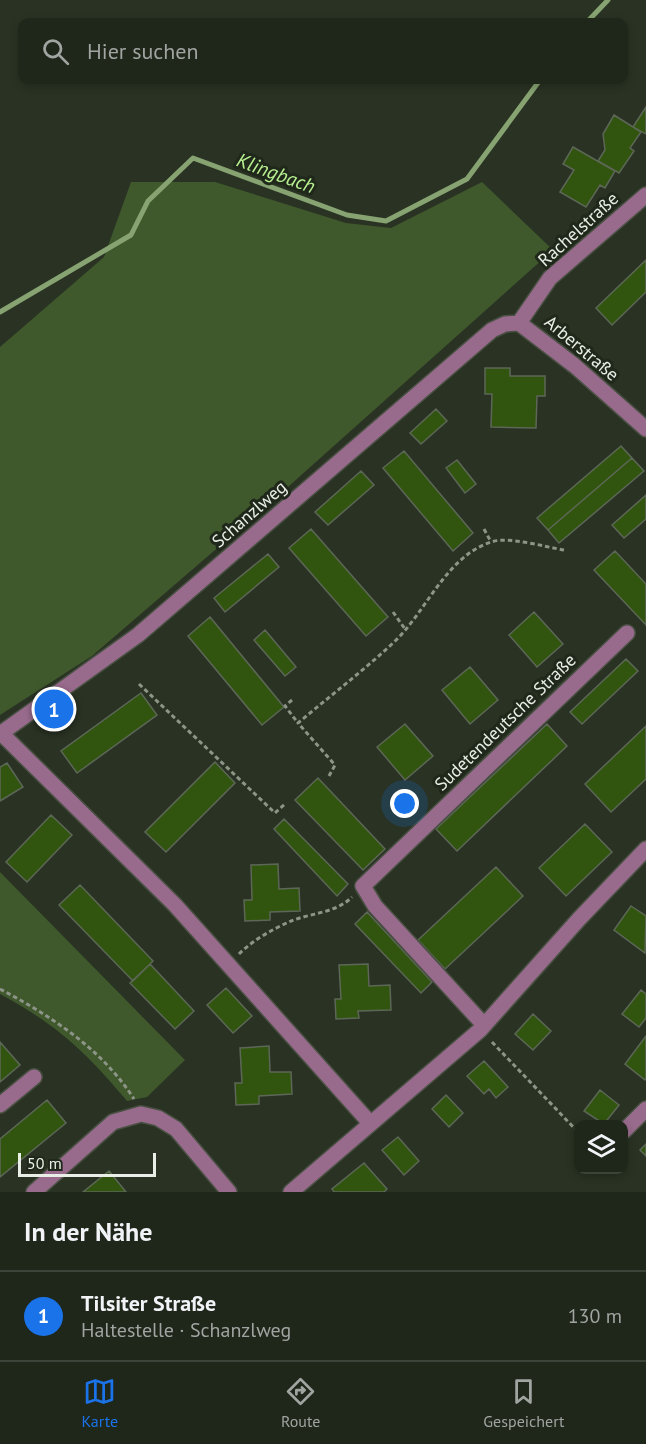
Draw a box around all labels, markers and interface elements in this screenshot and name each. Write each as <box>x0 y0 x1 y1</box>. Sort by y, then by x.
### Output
search box <box>18 18 628 84</box>
icon: search <box>39 35 72 68</box>
text: Hier suchen <box>87 37 199 65</box>
water label: Klingbach <box>233 147 319 199</box>
street label: Rachelstraße <box>533 187 623 271</box>
street label: Arberstraße <box>540 310 624 386</box>
street label: Schanzlweg <box>207 475 291 553</box>
street label: Sudetendeutsche Straße <box>430 649 580 795</box>
pin: 1 <box>34 686 74 732</box>
your location <box>390 789 419 818</box>
map controls <box>574 1120 628 1174</box>
button: layers <box>574 1120 628 1174</box>
scale bar <box>18 1150 156 1178</box>
text: 50 m <box>27 1153 62 1173</box>
text: In der Nähe <box>24 1215 152 1248</box>
text: Tilsiter Straße <box>81 1289 216 1317</box>
text: 1 <box>38 1303 49 1329</box>
text: 130 m <box>568 1303 622 1329</box>
text: Haltestelle · Schanzlweg <box>81 1317 291 1343</box>
tab: Karte <box>81 1375 118 1431</box>
tab: Route <box>281 1375 320 1431</box>
tab: Gespeichert <box>483 1375 565 1431</box>

